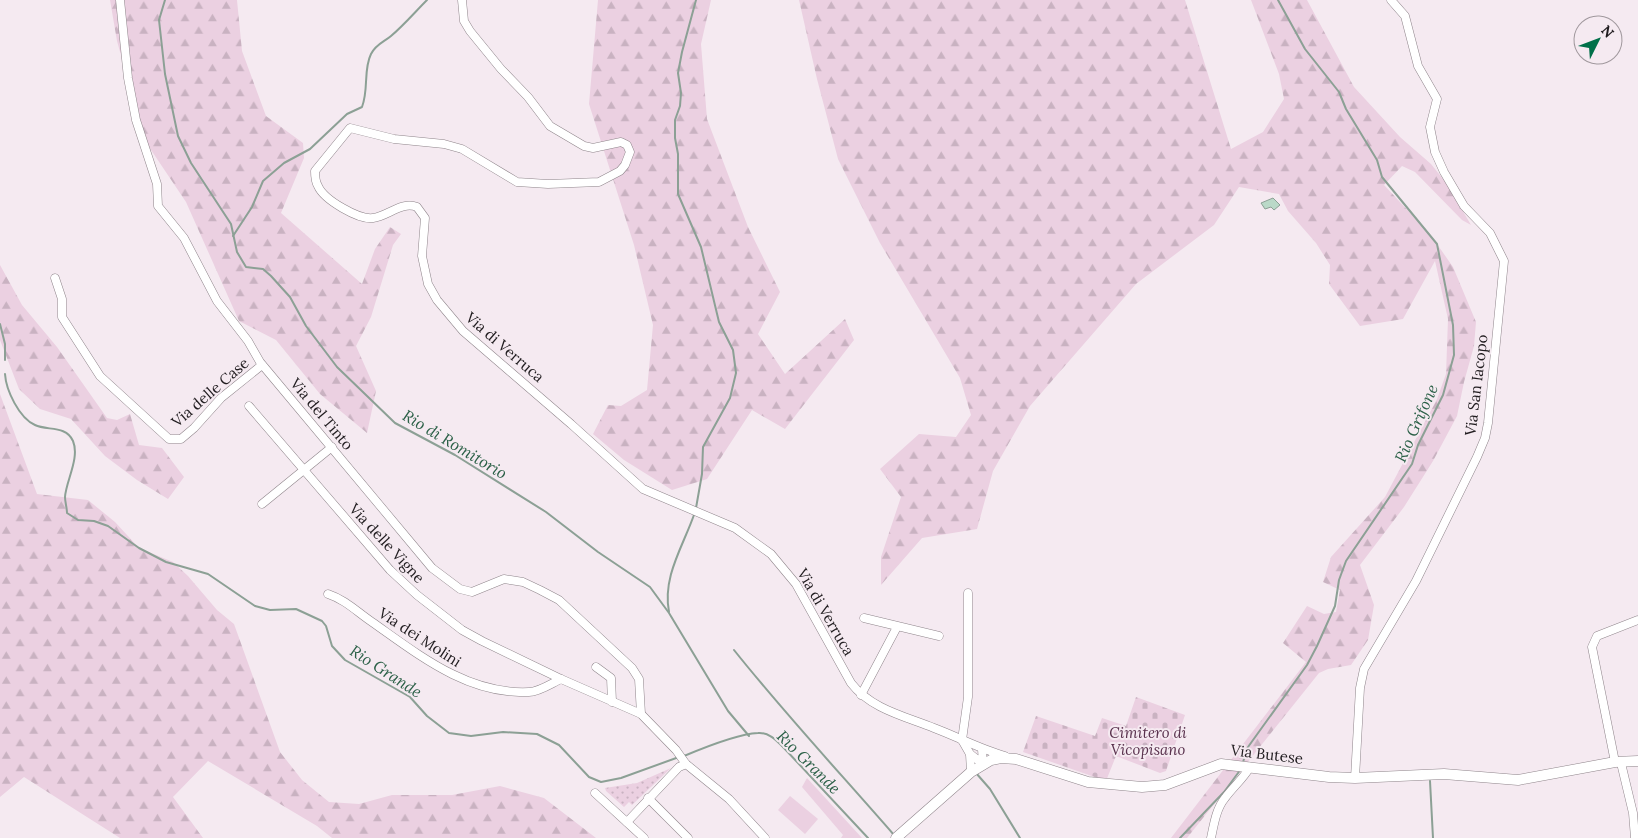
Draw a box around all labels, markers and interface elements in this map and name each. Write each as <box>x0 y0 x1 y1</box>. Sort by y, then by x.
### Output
north arrow <box>1573 15 1623 65</box>
text: N <box>1597 21 1618 41</box>
street label: Via di Verruca <box>461 307 548 386</box>
street label: Via San Iacopo <box>1460 333 1492 438</box>
street label: Via delle Case <box>167 353 252 431</box>
street label: Via del Tinto <box>286 373 358 454</box>
water label: Rio Grifone <box>1390 381 1442 465</box>
water label: Rio di Romitorio <box>399 405 511 483</box>
street label: Via delle Vigne <box>345 498 429 587</box>
street label: Via di Verruca <box>793 564 859 659</box>
street label: Via dei Molini <box>374 603 465 671</box>
water label: Rio Grande <box>346 640 426 702</box>
park label: Cimitero di Vicopisano <box>1109 723 1187 759</box>
water label: Rio Grande <box>773 726 845 798</box>
street label: Via Butese <box>1229 740 1304 768</box>

